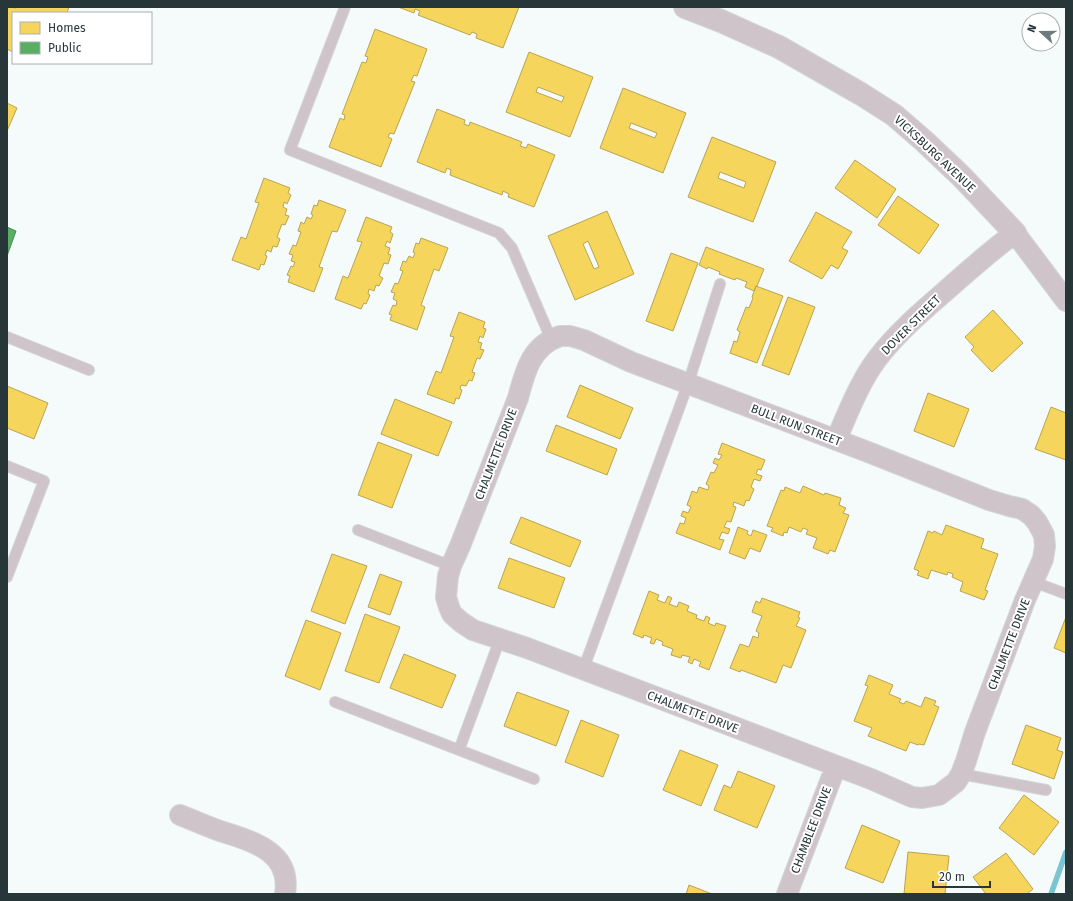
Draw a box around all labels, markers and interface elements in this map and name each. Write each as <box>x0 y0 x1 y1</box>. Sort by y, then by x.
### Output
legend <box>12 12 152 64</box>
north arrow <box>1021 12 1061 52</box>
text: Homes <box>48 21 86 35</box>
text: N <box>1025 23 1040 34</box>
text: Public <box>48 41 82 55</box>
street label: VICKSBURG AVENUE <box>891 113 979 195</box>
street label: DOVER STREET <box>878 292 944 358</box>
street label: BULL RUN STREET <box>749 401 844 449</box>
street label: CHALMETTE DRIVE <box>472 406 520 502</box>
street label: CHALMETTE DRIVE <box>985 596 1033 692</box>
street label: CHALMETTE DRIVE <box>645 688 741 736</box>
street label: CHAMBLEE DRIVE <box>788 785 834 875</box>
scale bar <box>933 863 990 889</box>
text: 20 m <box>939 870 965 884</box>

